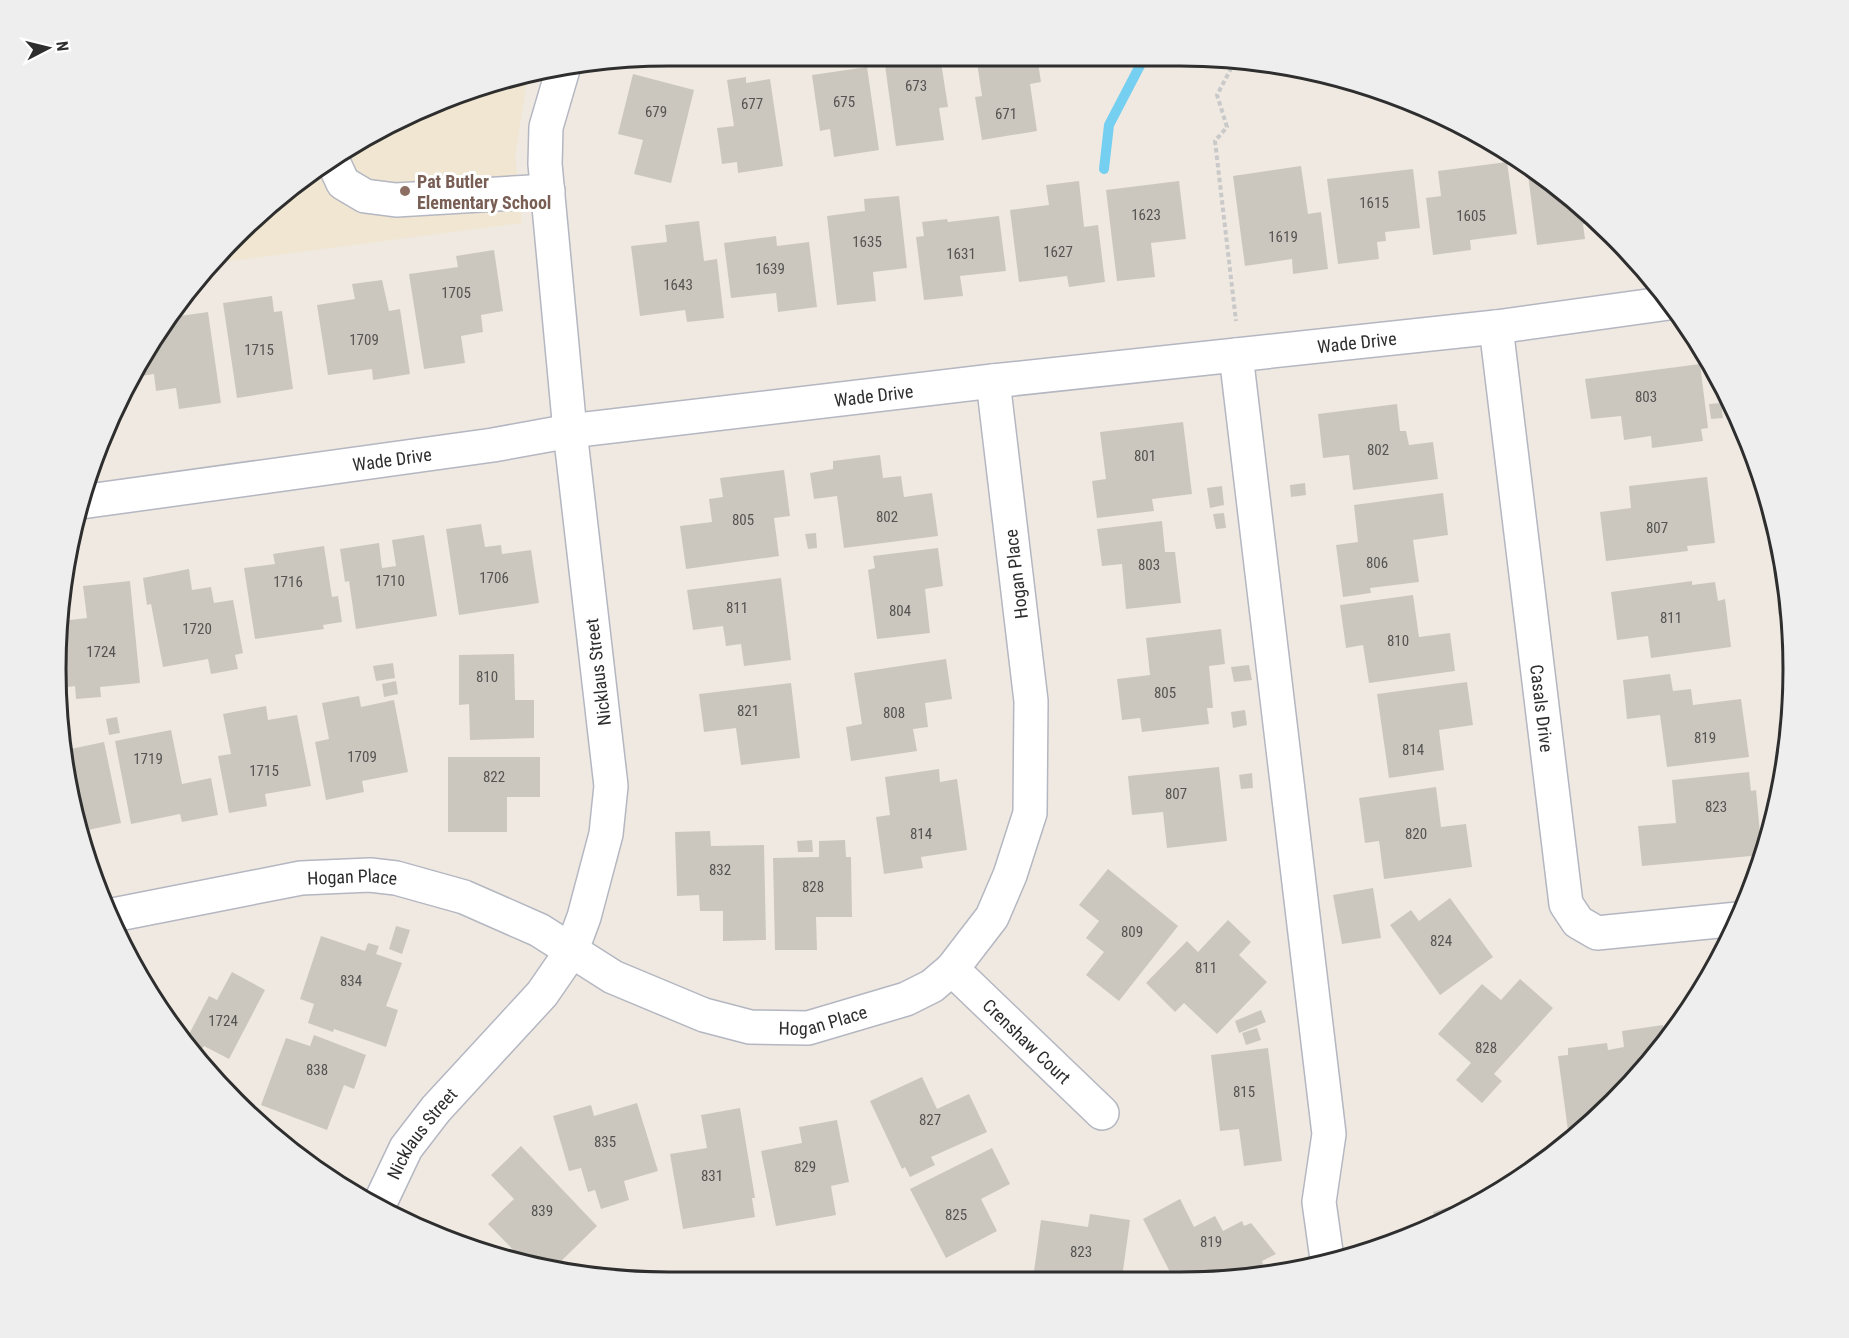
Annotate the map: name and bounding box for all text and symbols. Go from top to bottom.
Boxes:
north arrow [18,18,78,78]
text: N [52,40,72,52]
house number: 673 [905,77,927,95]
house number: 675 [833,93,855,111]
house number: 677 [741,95,763,113]
house number: 679 [645,103,667,121]
house number: 671 [995,105,1017,123]
place label: Pat Butler Elementary School [417,171,551,213]
marker: Pat Butler Elementary School [398,184,412,198]
house number: 1615 [1359,194,1389,212]
house number: 1623 [1131,206,1161,224]
house number: 1605 [1456,207,1486,225]
house number: 1619 [1268,228,1298,246]
house number: 1635 [852,233,882,251]
house number: 1627 [1043,243,1073,261]
house number: 1631 [946,245,976,263]
house number: 1639 [755,260,785,278]
house number: 1643 [663,276,693,294]
house number: 1705 [441,284,471,302]
street label: Wade Drive [1316,327,1397,357]
house number: 1709 [349,331,379,349]
house number: 1715 [244,341,274,359]
street label: Wade Drive [833,380,914,410]
house number: 803 [1635,388,1657,406]
house number: 802 [1367,441,1389,459]
street label: Wade Drive [351,443,433,475]
house number: 801 [1134,447,1156,465]
house number: 802 [876,508,898,526]
house number: 805 [732,511,754,529]
house number: 807 [1646,519,1668,537]
street label: Hogan Place [1000,528,1032,620]
house number: 806 [1366,554,1388,572]
house number: 803 [1138,556,1160,574]
house number: 1706 [479,569,509,587]
house number: 1710 [375,572,405,590]
house number: 1716 [273,573,303,591]
house number: 811 [726,599,748,617]
house number: 804 [889,602,911,620]
house number: 811 [1660,609,1682,627]
street label: Nicklaus Street [581,617,615,727]
house number: 1720 [182,620,212,638]
house number: 810 [1387,632,1409,650]
house number: 1724 [86,643,116,661]
street label: Casals Drive [1527,663,1558,753]
house number: 810 [476,668,498,686]
house number: 805 [1154,684,1176,702]
house number: 821 [737,702,759,720]
house number: 808 [883,704,905,722]
house number: 819 [1694,729,1716,747]
house number: 814 [1402,741,1424,759]
house number: 1709 [347,748,377,766]
house number: 1719 [133,750,163,768]
house number: 1715 [249,762,279,780]
house number: 822 [483,768,505,786]
house number: 807 [1165,785,1187,803]
house number: 823 [1705,798,1727,816]
house number: 814 [910,825,932,843]
house number: 820 [1405,825,1427,843]
house number: 832 [709,861,731,879]
street label: Hogan Place [307,864,398,889]
house number: 828 [802,878,824,896]
house number: 809 [1121,923,1143,941]
house number: 824 [1430,932,1452,950]
house number: 811 [1195,959,1217,977]
house number: 834 [340,972,362,990]
street label: Crenshaw Court [979,994,1075,1088]
street label: Hogan Place [778,1001,869,1038]
house number: 1724 [208,1012,238,1030]
house number: 828 [1475,1039,1497,1057]
house number: 838 [306,1061,328,1079]
street label: Nicklaus Street [382,1083,461,1182]
house number: 815 [1233,1083,1255,1101]
house number: 827 [919,1111,941,1129]
house number: 835 [594,1133,616,1151]
house number: 829 [794,1158,816,1176]
house number: 831 [701,1167,723,1185]
house number: 839 [531,1202,553,1220]
house number: 825 [945,1206,967,1224]
house number: 819 [1200,1233,1222,1251]
house number: 823 [1070,1243,1092,1261]

